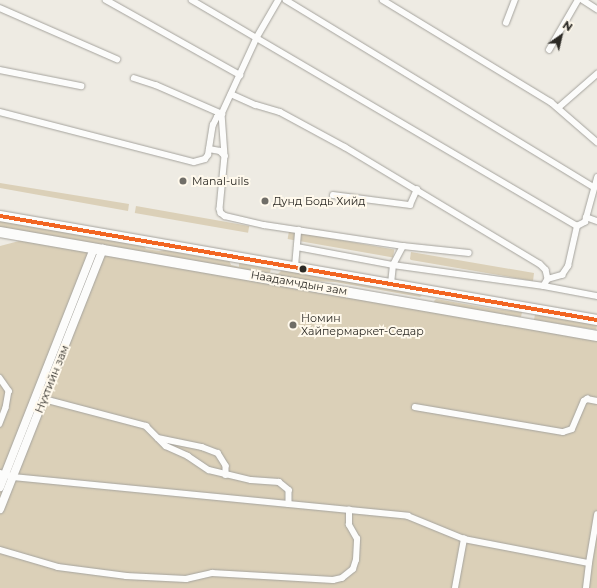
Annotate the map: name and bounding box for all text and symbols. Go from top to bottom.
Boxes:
north arrow [541,16,581,56]
text: N [560,18,575,34]
place label: Manal-uils [192,174,249,188]
marker: Manal-uils [177,175,189,187]
place label: Дунд Бодь Хийд [273,194,365,208]
marker: Дунд Бодь Хийд [260,196,270,206]
unlabelled marker [298,264,308,274]
street label: Наадамчдын зам [250,268,348,298]
place label: Номин Хайпермаркет-Седар [301,312,424,338]
marker: Номин Хайпермаркет-Седар [288,320,298,330]
street label: Нүхтийн зам [32,343,72,415]

